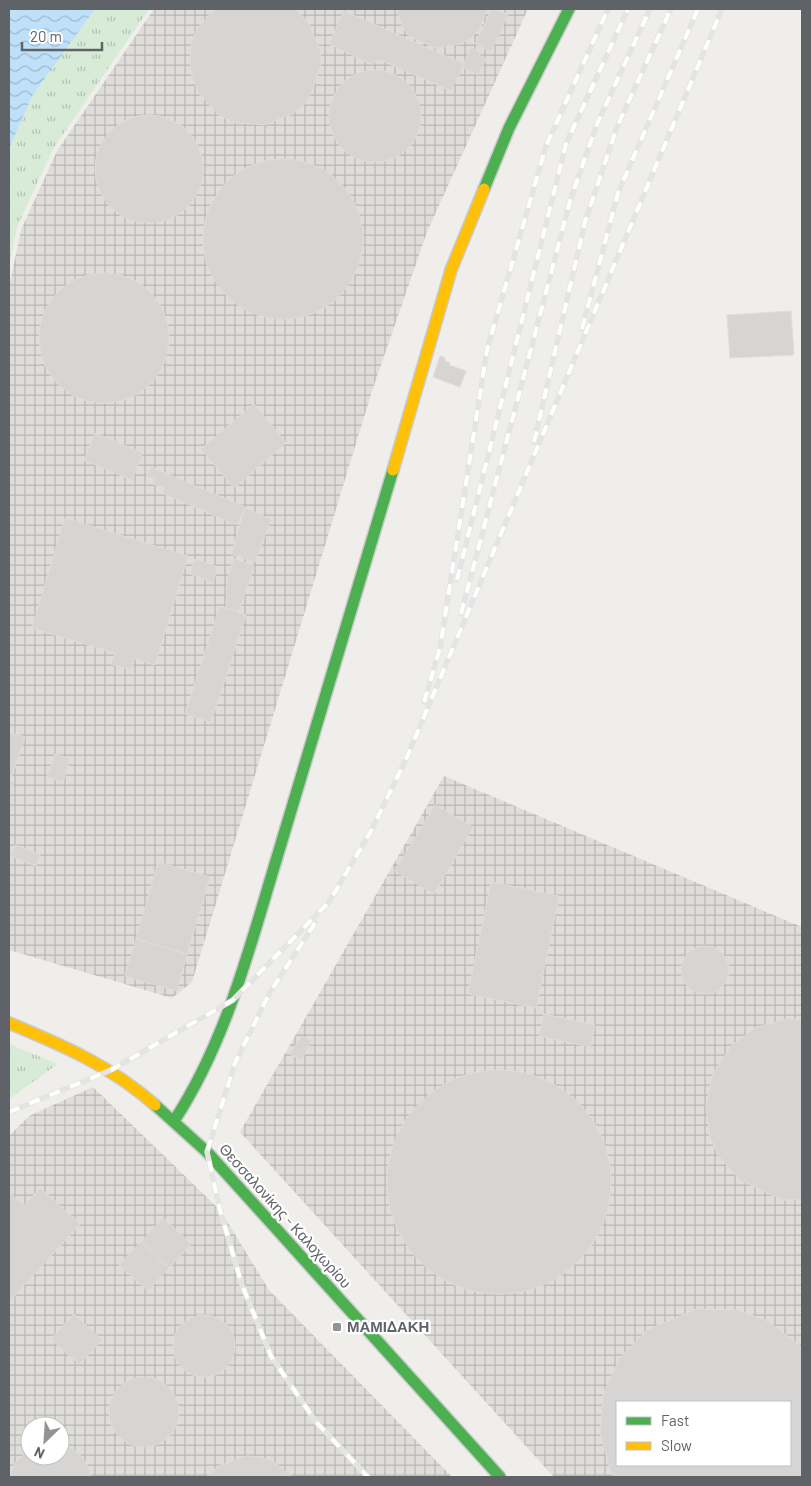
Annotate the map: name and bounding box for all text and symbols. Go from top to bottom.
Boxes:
scale bar [22,20,102,52]
text: 20 m [30,27,62,45]
street label: Θεσσαλονίκης - Καλοχωρίου [216,1139,355,1291]
place label: ΜΑΜΙΔΑΚΗ [347,1317,429,1335]
marker: ΜΑΜΙΔΑΚΗ [331,1321,343,1333]
legend [616,1401,791,1466]
text: Fast [661,1411,689,1429]
north arrow [20,1416,70,1466]
text: Slow [661,1436,692,1454]
text: N [31,1444,47,1463]

